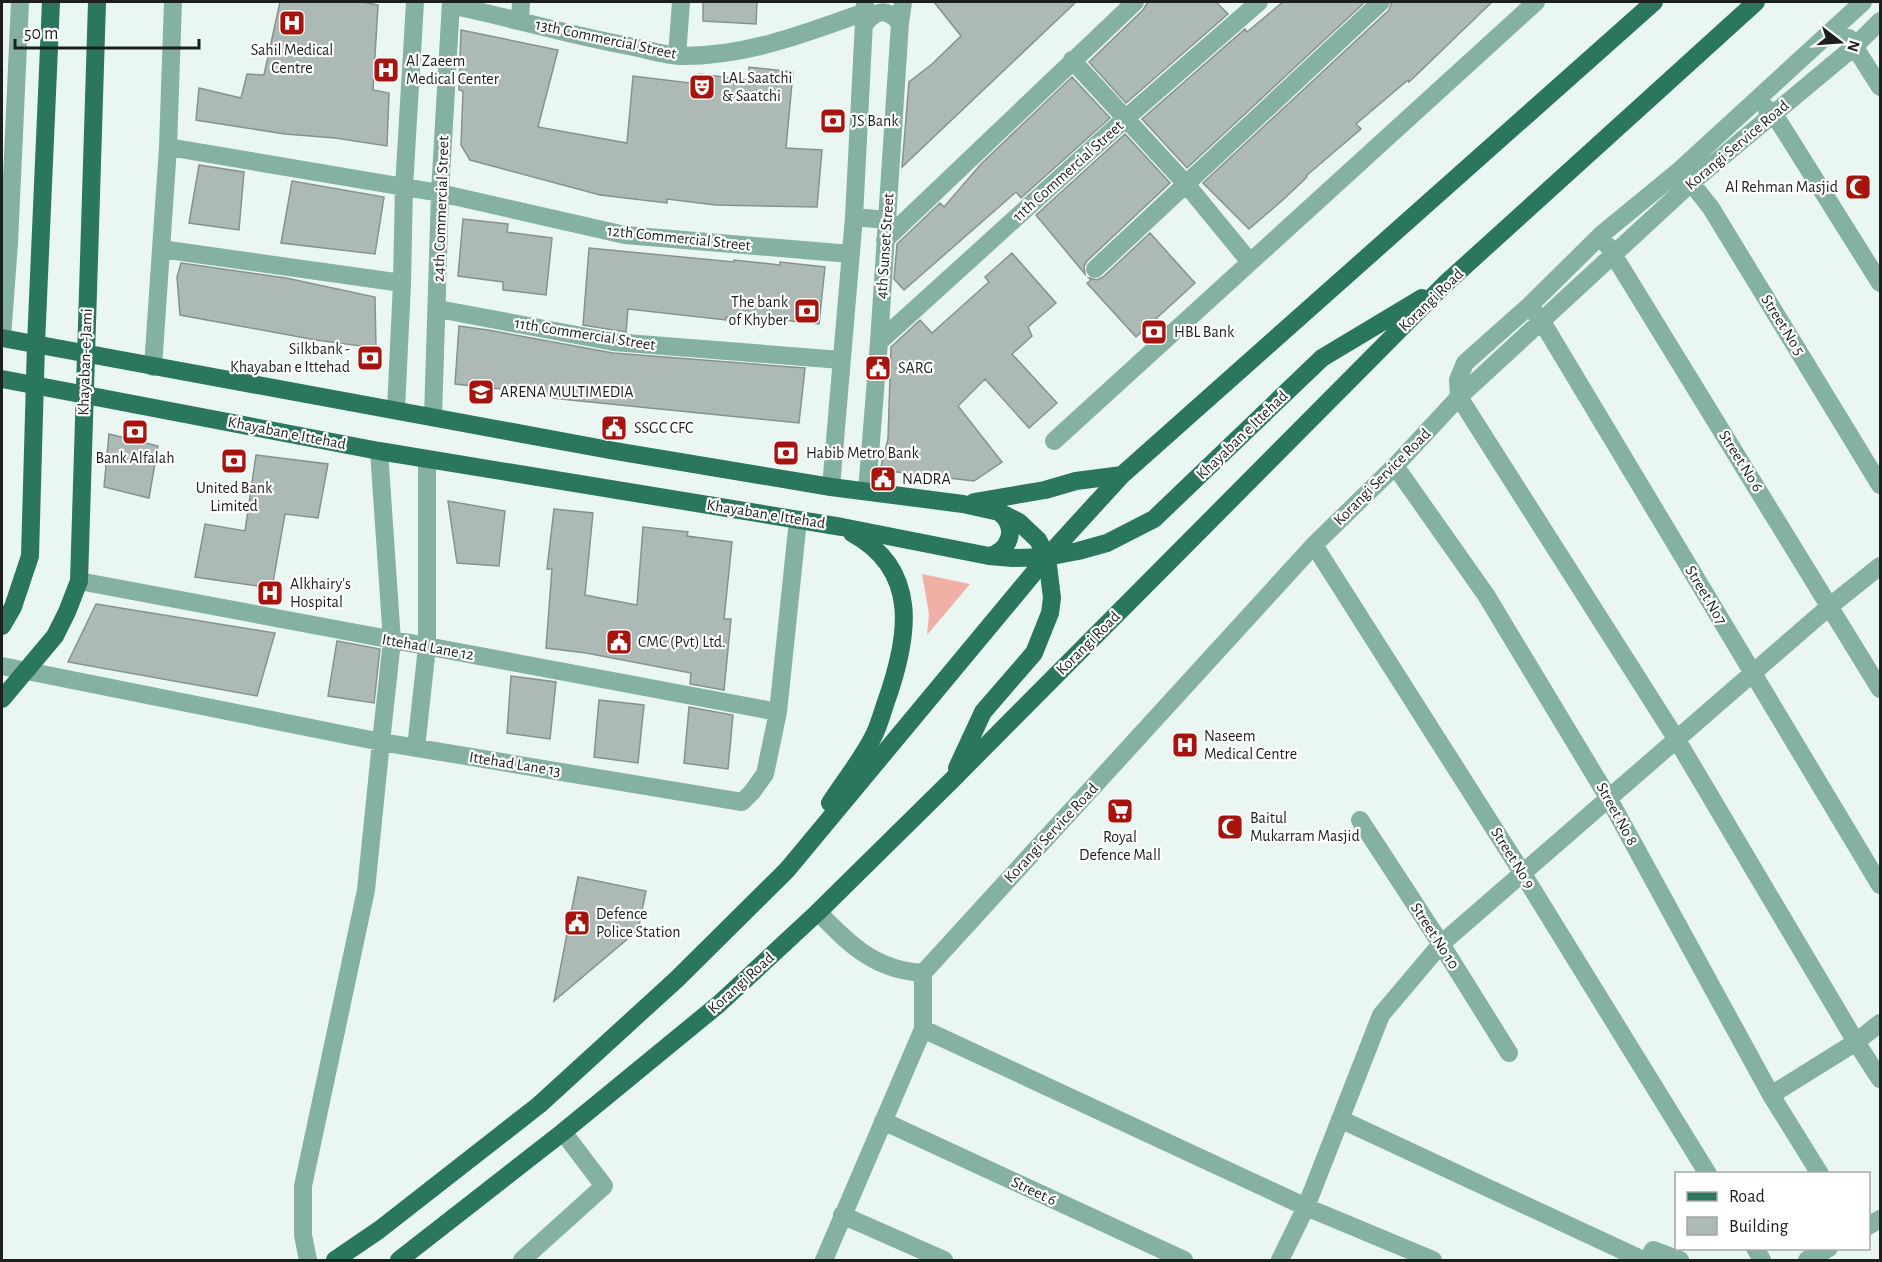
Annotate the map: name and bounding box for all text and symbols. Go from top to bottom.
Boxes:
hospital icon: Sahil Medical Centre [277,8,307,38]
scale bar [15,12,200,50]
north arrow [1810,12,1870,72]
street label: 13th Commercial Street [534,16,678,62]
text: 50 m [24,25,58,43]
text: N [1844,38,1863,54]
place label: Sahil Medical Centre [251,42,333,76]
place label: Al Zaeem Medical Center [406,53,500,87]
hospital icon: Al Zaeem Medical Center [371,55,401,85]
place label: LAL Saatchi & Saatchi [722,70,792,104]
theatre icon: LAL Saatchi & Saatchi [687,72,717,102]
street label: Korangi Service Road [1682,97,1792,193]
bank icon: JS Bank [818,106,848,136]
place label: JS Bank [852,113,899,129]
street label: 11th Commercial Street [1010,117,1126,225]
street label: 24th Commercial Street [430,136,452,282]
mosque icon: Al Rehman Masjid [1843,172,1873,202]
place label: Al Rehman Masjid [1725,179,1838,196]
street label: 4th Sunset Street [873,192,897,300]
street label: 12th Commercial Street [606,223,752,253]
street label: Korangi Road [1396,266,1466,334]
street label: Street No 5 [1758,292,1808,358]
place label: The bank of Khyber [729,294,789,329]
bank icon: The bank of Khyber [792,296,822,326]
street label: Khayaban-e-Jami [75,308,96,416]
street label: 11th Commercial Street [513,315,657,353]
bank icon: HBL Bank [1139,317,1169,347]
place label: HBL Bank [1174,324,1235,340]
place label: Silkbank - Khayaban e Ittehad [230,341,350,376]
bank icon: Silkbank - Khayaban e Ittehad [355,343,385,373]
public building icon: SARG [863,353,893,383]
place label: SARG [898,360,933,376]
school or university icon: ARENA MULTIMEDIA [466,377,496,407]
place label: ARENA MULTIMEDIA [500,384,634,400]
street label: Khayaban e Ittehad [1193,388,1291,483]
public building icon: SSGC CFC [599,413,629,443]
street label: Khayaban e Ittehad [226,414,347,453]
bank icon: Bank Alfalah [120,417,150,447]
place label: SSGC CFC [634,420,693,436]
street label: Korangi Service Road [1331,426,1433,528]
street label: Street No 6 [1716,428,1766,494]
bank icon: Habib Metro Bank [771,438,801,468]
place label: Habib Metro Bank [806,445,919,461]
bank icon: United Bank Limited [219,446,249,476]
place label: Bank Alfalah [96,450,174,466]
public building icon: NADRA [868,464,898,494]
place label: NADRA [902,471,951,487]
place label: United Bank Limited [196,480,273,514]
street label: Khayaban e Ittehad [705,497,827,532]
street label: Street No7 [1682,563,1730,627]
place label: Alkhairy's Hospital [290,576,351,610]
hospital icon: Alkhairy's Hospital [255,578,285,608]
street label: Korangi Road [1053,608,1123,678]
public building icon: CMC (Pvt) Ltd. [604,627,634,657]
street label: Ittehad Lane 12 [381,631,475,663]
place label: CMC (Pvt) Ltd. [638,634,726,650]
place label: Naseem Medical Centre [1204,728,1297,762]
hospital icon: Naseem Medical Centre [1170,730,1200,760]
street label: Ittehad Lane 13 [468,749,562,779]
street label: Korangi Service Road [1001,780,1101,886]
street label: Street No 8 [1593,780,1641,848]
supermarket icon: Royal Defence Mall [1105,796,1135,826]
place label: Baitul Mukarram Masjid [1250,810,1360,845]
mosque icon: Baitul Mukarram Masjid [1215,812,1245,842]
street label: Street No 9 [1488,825,1538,891]
place label: Royal Defence Mall [1079,829,1161,863]
street label: Street No 10 [1408,900,1462,972]
place label: Defence Police Station [596,906,680,940]
public building icon: Defence Police Station [562,908,592,938]
street label: Korangi Road [705,949,777,1017]
legend [1675,1172,1870,1250]
street label: Street 6 [1009,1174,1059,1208]
text: Road [1729,1188,1765,1206]
text: Building [1729,1218,1789,1236]

